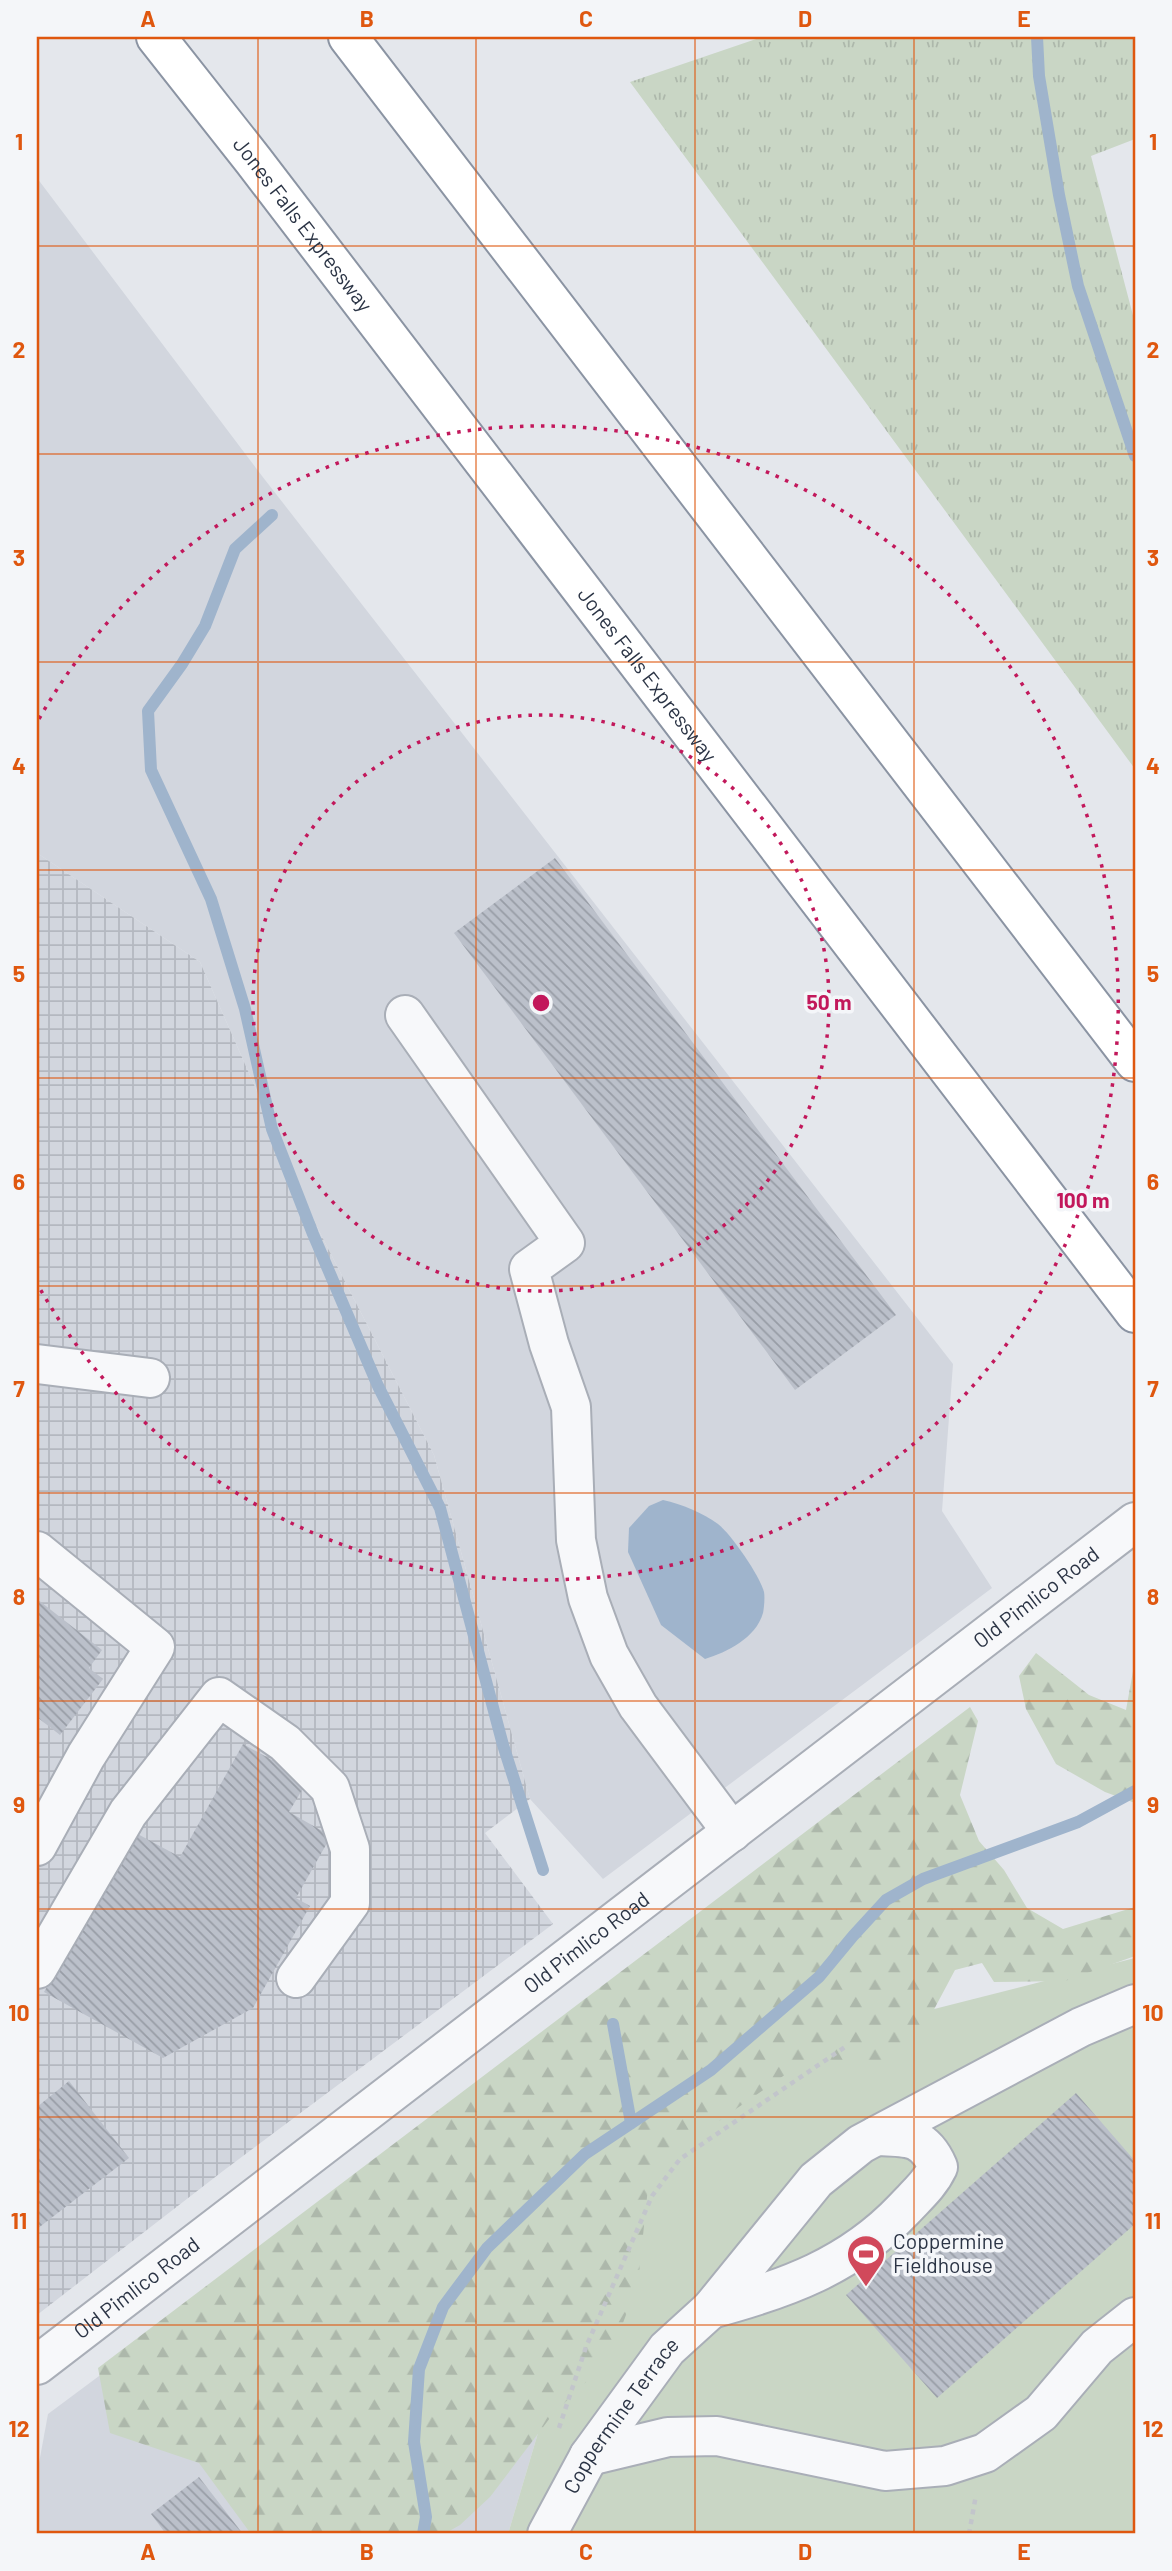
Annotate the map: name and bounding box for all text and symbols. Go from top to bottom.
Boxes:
text: A [140,4,156,32]
text: B [360,4,374,32]
text: C [579,4,593,32]
text: D [798,4,812,32]
text: E [1017,4,1031,32]
text: 1 [15,127,23,155]
text: 1 [1149,127,1157,155]
street label: Jones Falls Expressway [229,131,379,316]
text: 2 [13,335,25,363]
text: 2 [1147,335,1159,363]
text: 3 [13,543,25,571]
text: 3 [1147,543,1159,571]
street label: Jones Falls Expressway [573,582,723,767]
text: 4 [12,751,26,779]
text: 4 [1146,751,1160,779]
text: 5 [13,959,25,987]
text: 5 [1147,959,1159,987]
text: 50 m [806,989,852,1014]
centre of rings [529,991,553,1015]
text: 6 [13,1167,25,1195]
text: 6 [1147,1167,1159,1195]
text: 100 m [1056,1187,1110,1212]
text: 7 [13,1374,25,1402]
text: 7 [1147,1374,1159,1402]
street label: Old Pimlico Road [968,1540,1103,1653]
text: 8 [13,1582,25,1610]
text: 8 [1147,1582,1159,1610]
text: 9 [13,1790,25,1818]
text: 9 [1147,1790,1159,1818]
street label: Old Pimlico Road [518,1886,654,1998]
text: 10 [8,1998,30,2026]
text: 10 [1142,1998,1164,2026]
text: 11 [11,2206,27,2234]
text: 11 [1145,2206,1161,2234]
place label: Coppermine Fieldhouse [893,2228,1004,2277]
street label: Old Pimlico Road [68,2231,204,2343]
sports icon: Coppermine Fieldhouse [845,2233,887,2288]
street label: Coppermine Terrace [557,2331,683,2497]
text: 12 [8,2414,30,2442]
text: 12 [1142,2414,1164,2442]
text: A [140,2537,156,2565]
text: B [360,2537,374,2565]
text: C [579,2537,593,2565]
text: D [798,2537,812,2565]
text: E [1017,2537,1031,2565]

